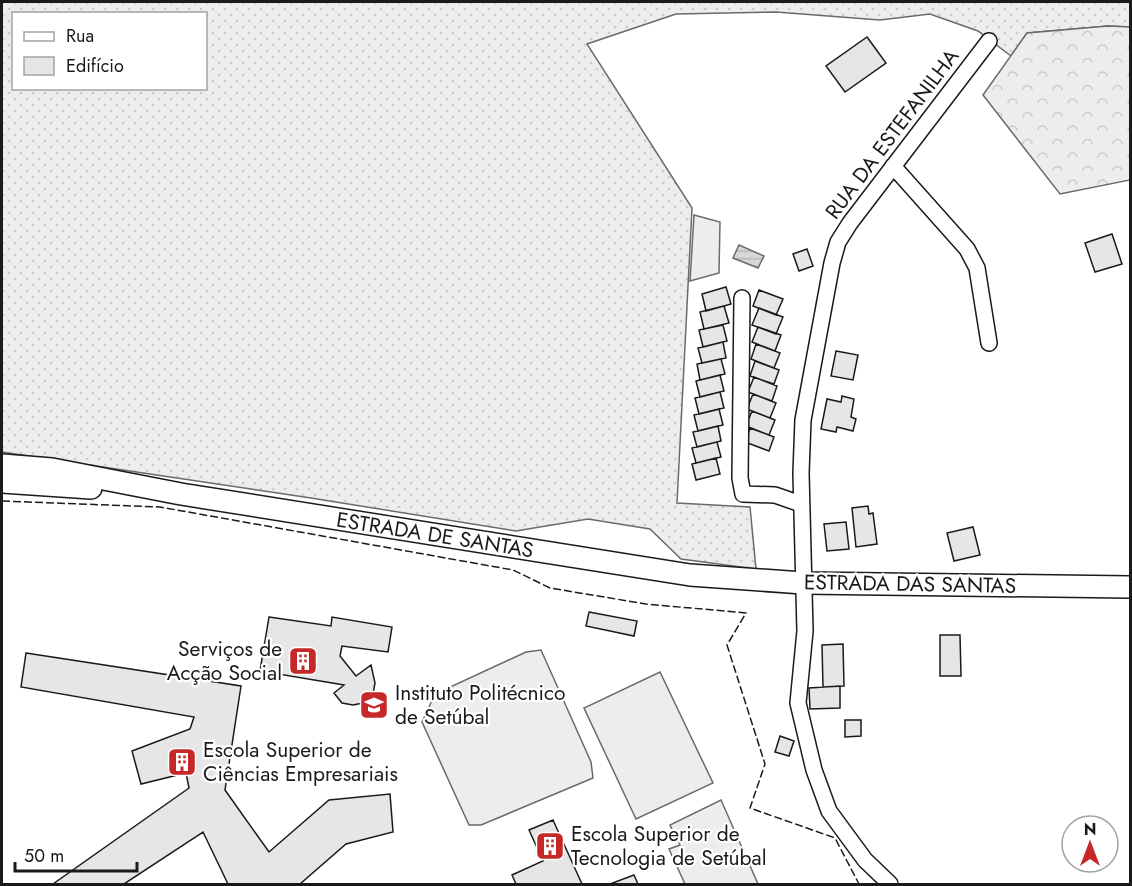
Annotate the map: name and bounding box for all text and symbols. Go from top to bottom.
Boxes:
legend [12,12,207,90]
text: Rua [66,23,94,49]
street label: RUA DA ESTEFANILHA [818,43,966,225]
text: Edifício [66,53,124,79]
street label: ESTRADA DE SANTAS [334,505,536,565]
street label: ESTRADA DAS SANTAS [804,567,1016,601]
place label: Serviços de Acção Social [167,634,282,688]
building icon: Serviços de Acção Social [287,645,319,677]
place label: Instituto Politécnico de Setúbal [395,678,566,732]
school or university icon: Instituto Politécnico de Setúbal [358,689,390,721]
place label: Escola Superior de Ciências Empresariais [203,735,398,789]
building icon: Escola Superior de Ciências Empresariais [166,746,198,778]
north arrow [1060,814,1120,874]
text: N [1084,818,1096,841]
place label: Escola Superior de Tecnologia de Setúbal [571,819,767,873]
building icon: Escola Superior de Tecnologia de Setúbal [534,830,566,862]
scale bar [15,835,136,873]
text: 50 m [24,843,64,869]

